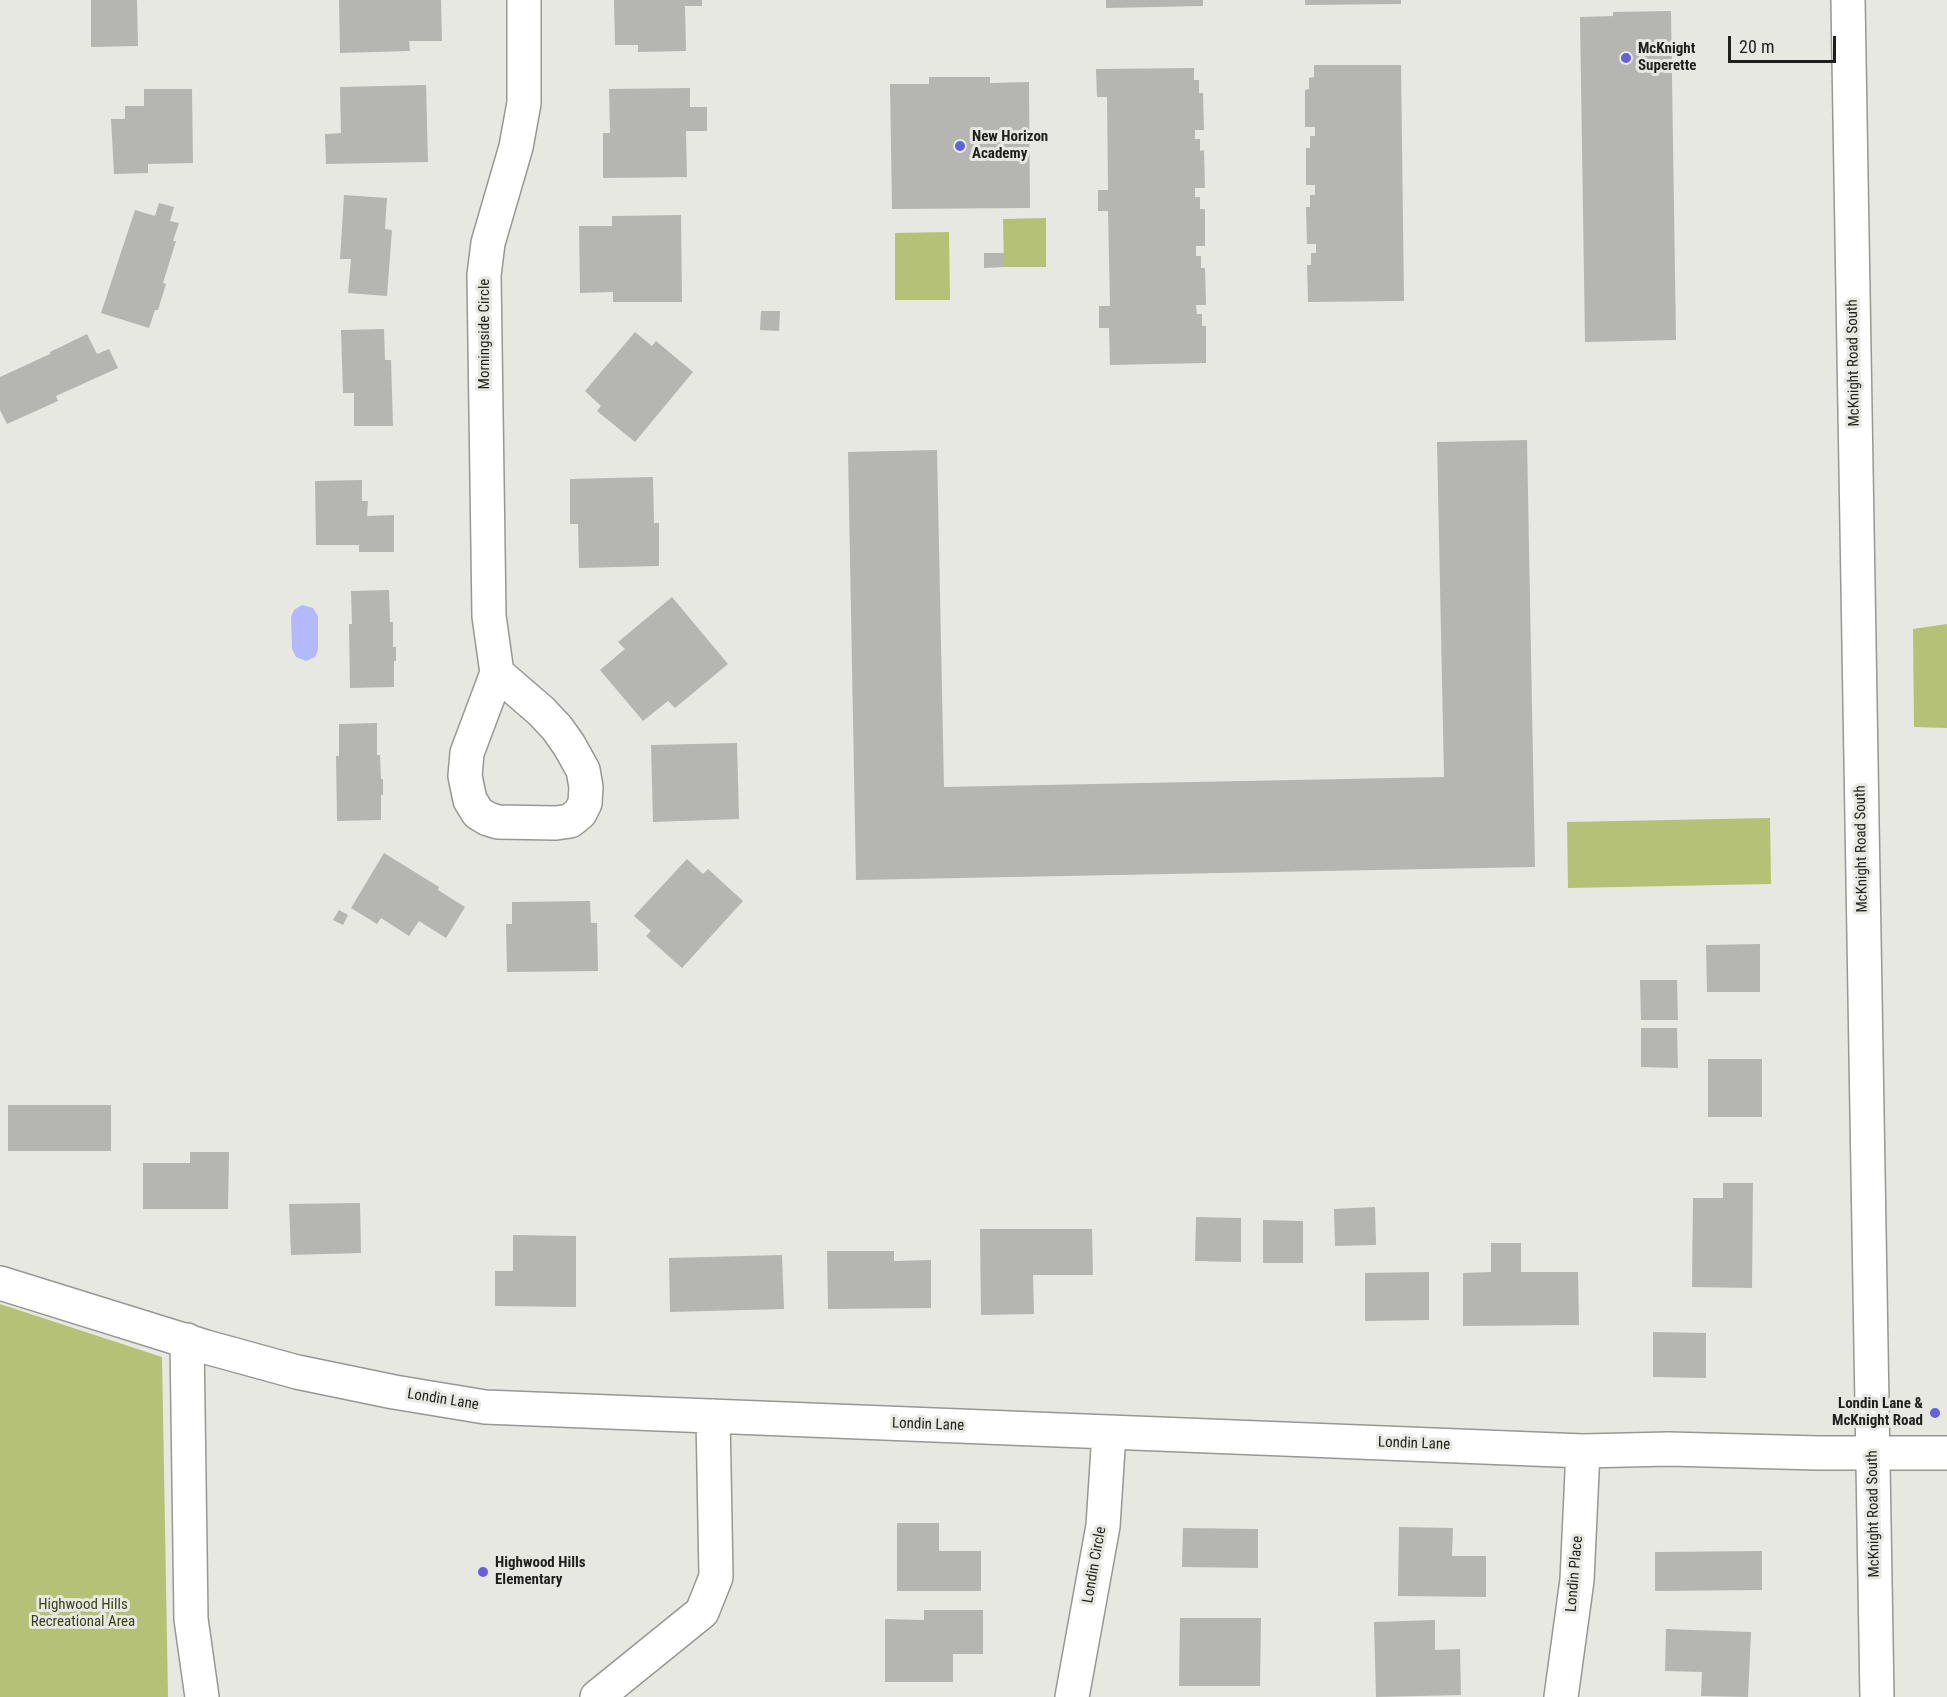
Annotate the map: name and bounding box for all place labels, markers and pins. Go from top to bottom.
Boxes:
place label: McKnight Superette [1638,40,1696,75]
marker: McKnight Superette [1619,51,1633,65]
place label: New Horizon Academy [972,128,1048,163]
marker: New Horizon Academy [953,139,967,153]
place label: Londin Lane & McKnight Road [1832,1395,1923,1430]
marker: Londin Lane & McKnight Road [1928,1406,1942,1420]
place label: Highwood Hills Elementary [495,1554,586,1589]
marker: Highwood Hills Elementary [476,1565,490,1579]

